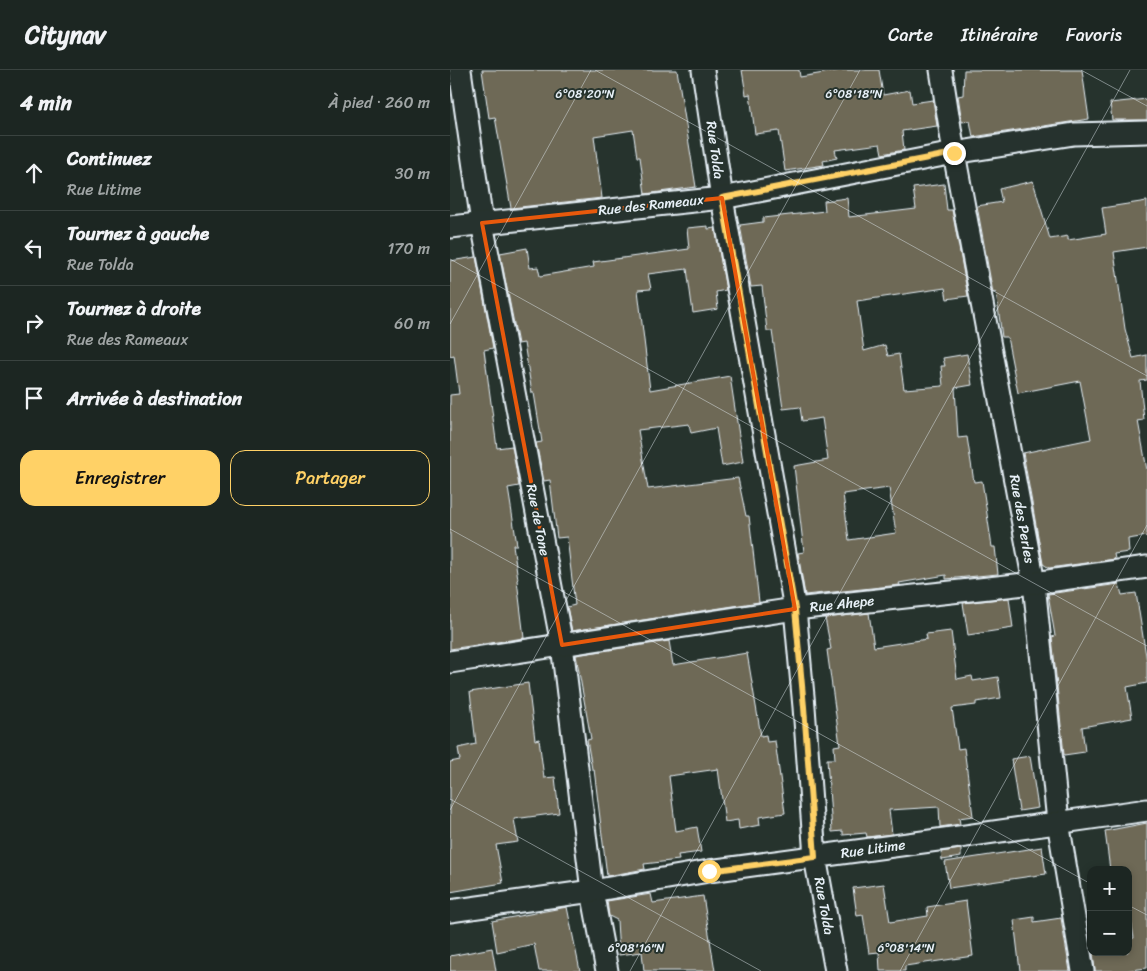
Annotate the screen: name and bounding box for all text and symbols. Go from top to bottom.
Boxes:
text: Citynav [25,14,106,56]
text: Carte [888,19,933,51]
text: Itinéraire [961,19,1038,51]
text: Favoris [1066,19,1122,51]
text: 6°08'20"N [555,83,615,105]
text: 6°08'18"N [826,83,883,105]
text: 4 min [20,84,72,122]
text: À pied · 260 m [328,88,430,117]
street label: Rue Tolda [699,119,731,181]
text: Continuez [67,142,152,175]
route end [943,142,966,165]
icon: ahead [20,159,48,187]
text: 30 m [395,159,430,188]
text: Rue Litime [67,175,141,204]
street label: Rue des Rameaux [597,187,706,223]
text: Tournez à gauche [67,217,209,250]
icon: left [20,234,48,262]
text: 170 m [387,234,430,263]
text: Rue Tolda [67,250,134,279]
text: Tournez à droite [67,292,201,325]
icon: right [20,309,48,337]
text: 60 m [394,309,430,338]
text: Rue des Rameaux [67,325,188,354]
text: Arrivée à destination [67,382,242,415]
icon: arrive [20,384,48,412]
button: Enregistrer [20,450,220,506]
button: Partager [230,450,430,506]
street label: Rue des Perles [1002,472,1042,566]
street label: Rue de Tone [519,482,557,558]
street label: Rue Ahepe [809,588,875,620]
street label: Rue Litime [839,832,907,866]
route start [698,860,721,883]
map controls [1087,866,1132,956]
button: + [1087,866,1132,911]
street label: Rue Tolda [807,875,841,937]
button: − [1087,911,1132,956]
text: 6°08'16"N [608,937,665,959]
text: 6°08'14"N [877,937,935,959]

